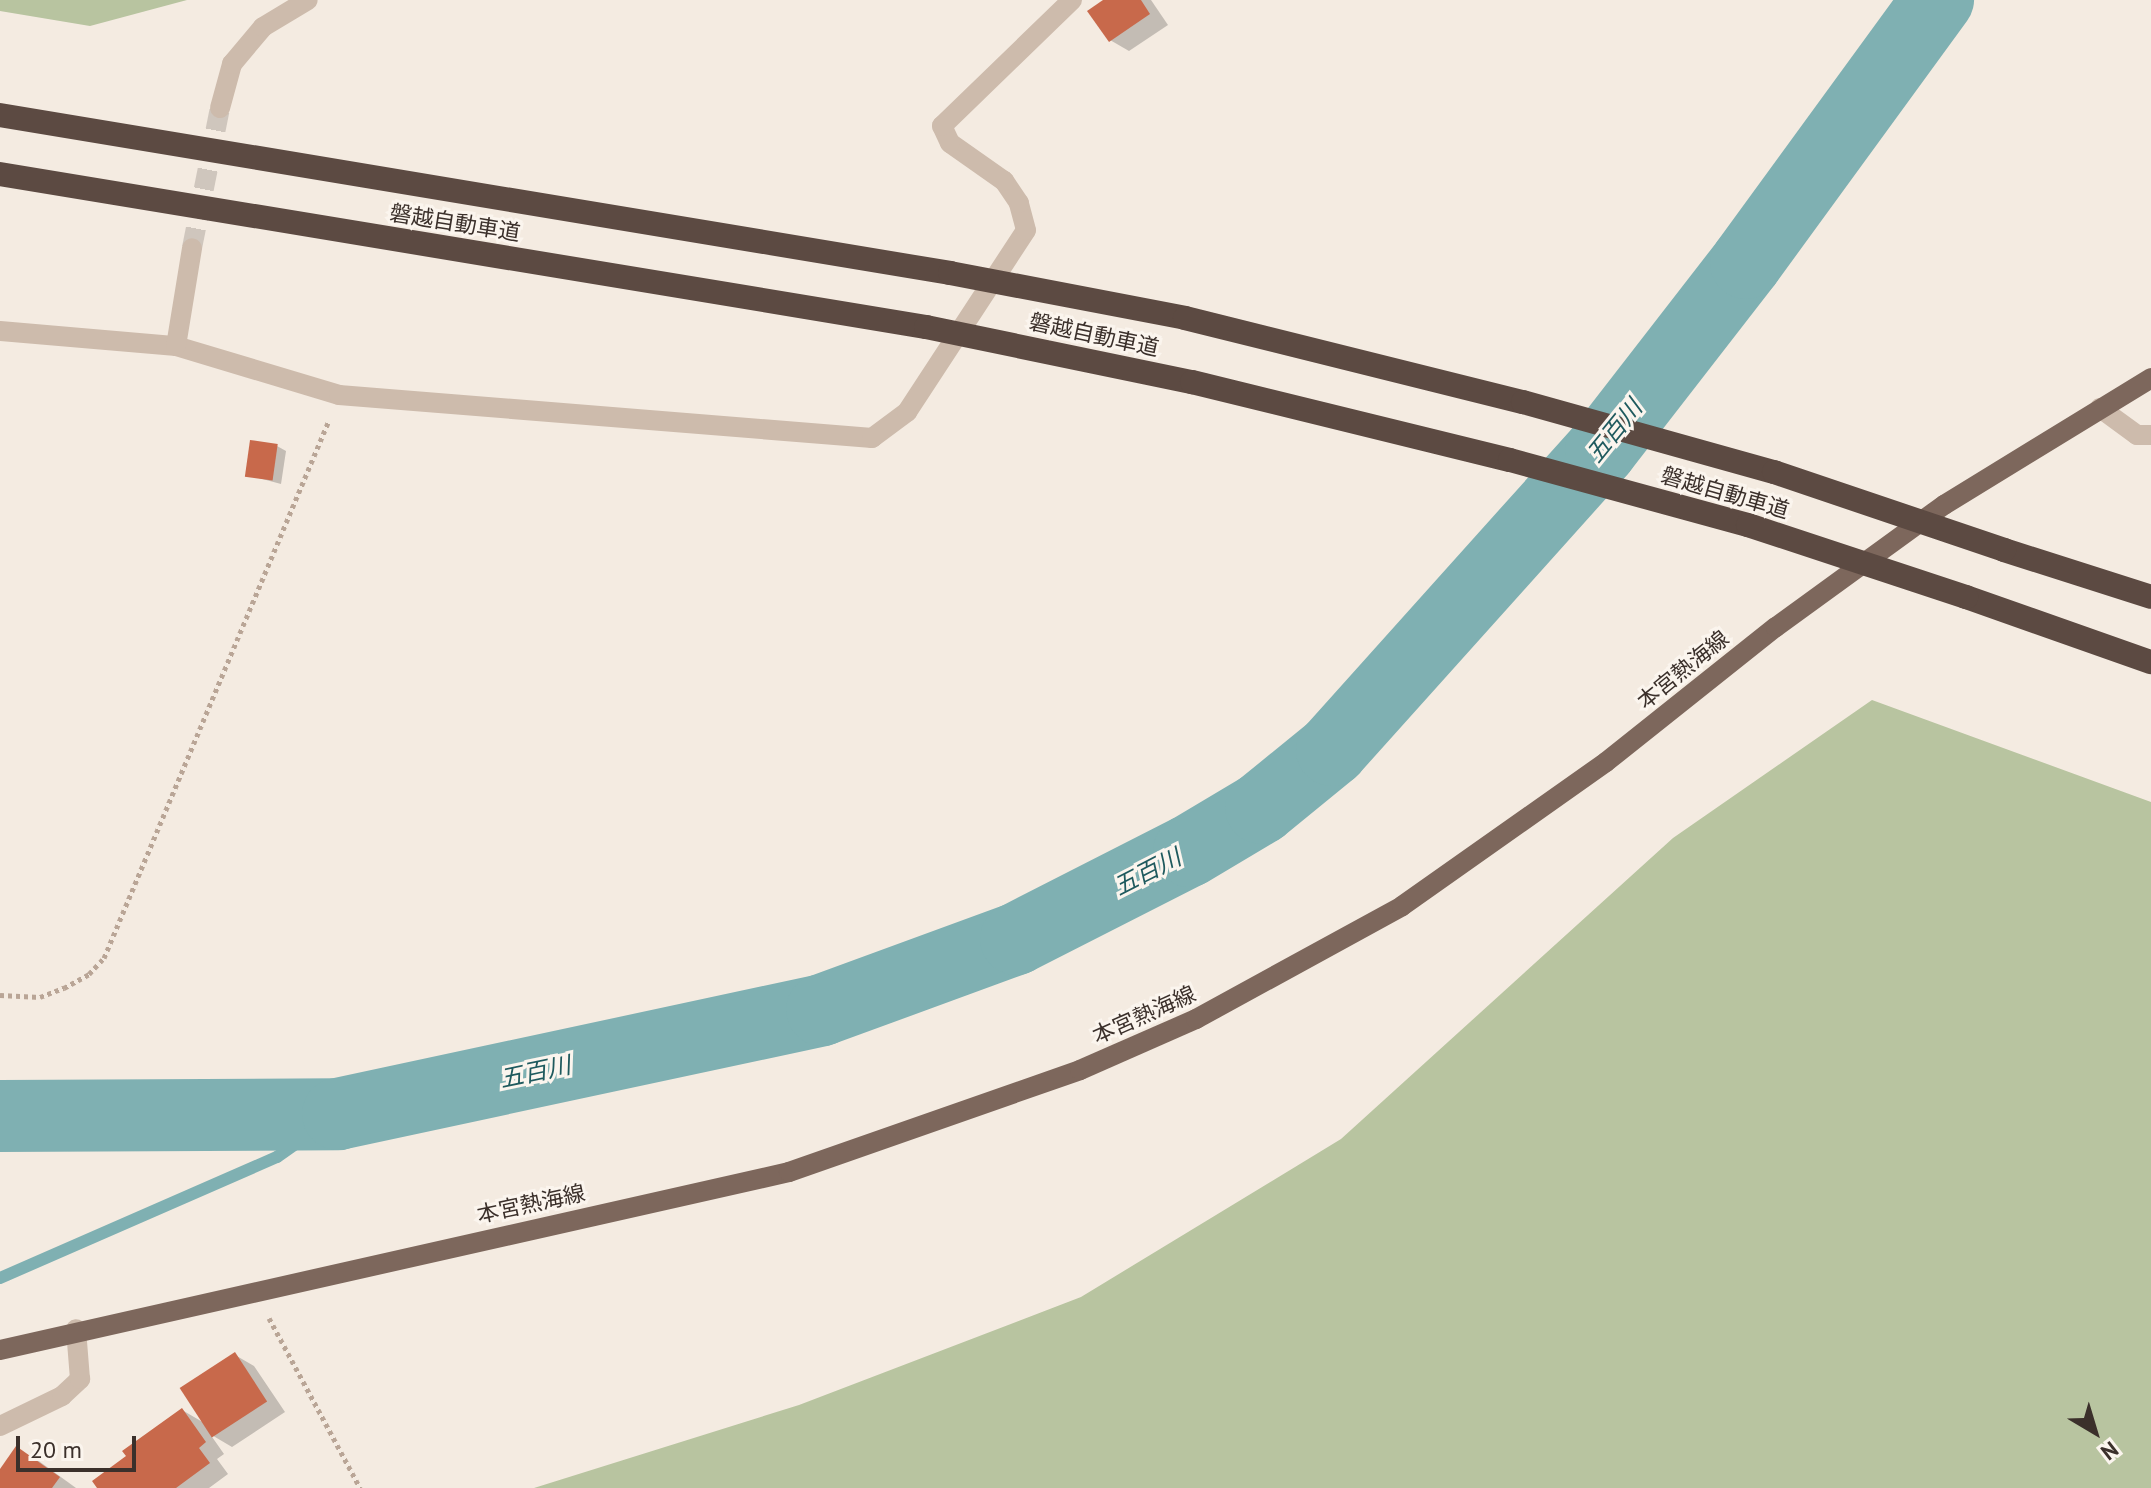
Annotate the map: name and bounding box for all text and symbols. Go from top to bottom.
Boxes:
street label: 磐越自動車道 [388,200,522,246]
street label: 磐越自動車道 [1027,308,1161,362]
water label: 五百川 [1580,394,1648,468]
street label: 磐越自動車道 [1658,462,1792,524]
street label: 本宮熱海線 [1632,625,1734,715]
water label: 五百川 [1108,843,1186,901]
street label: 本宮熱海線 [1088,981,1200,1049]
water label: 五百川 [497,1050,573,1094]
street label: 本宮熱海線 [474,1180,588,1228]
north arrow [2055,1392,2135,1472]
scale bar [20,1420,140,1470]
text: 20 m [30,1434,82,1465]
text: N [2095,1435,2124,1466]

